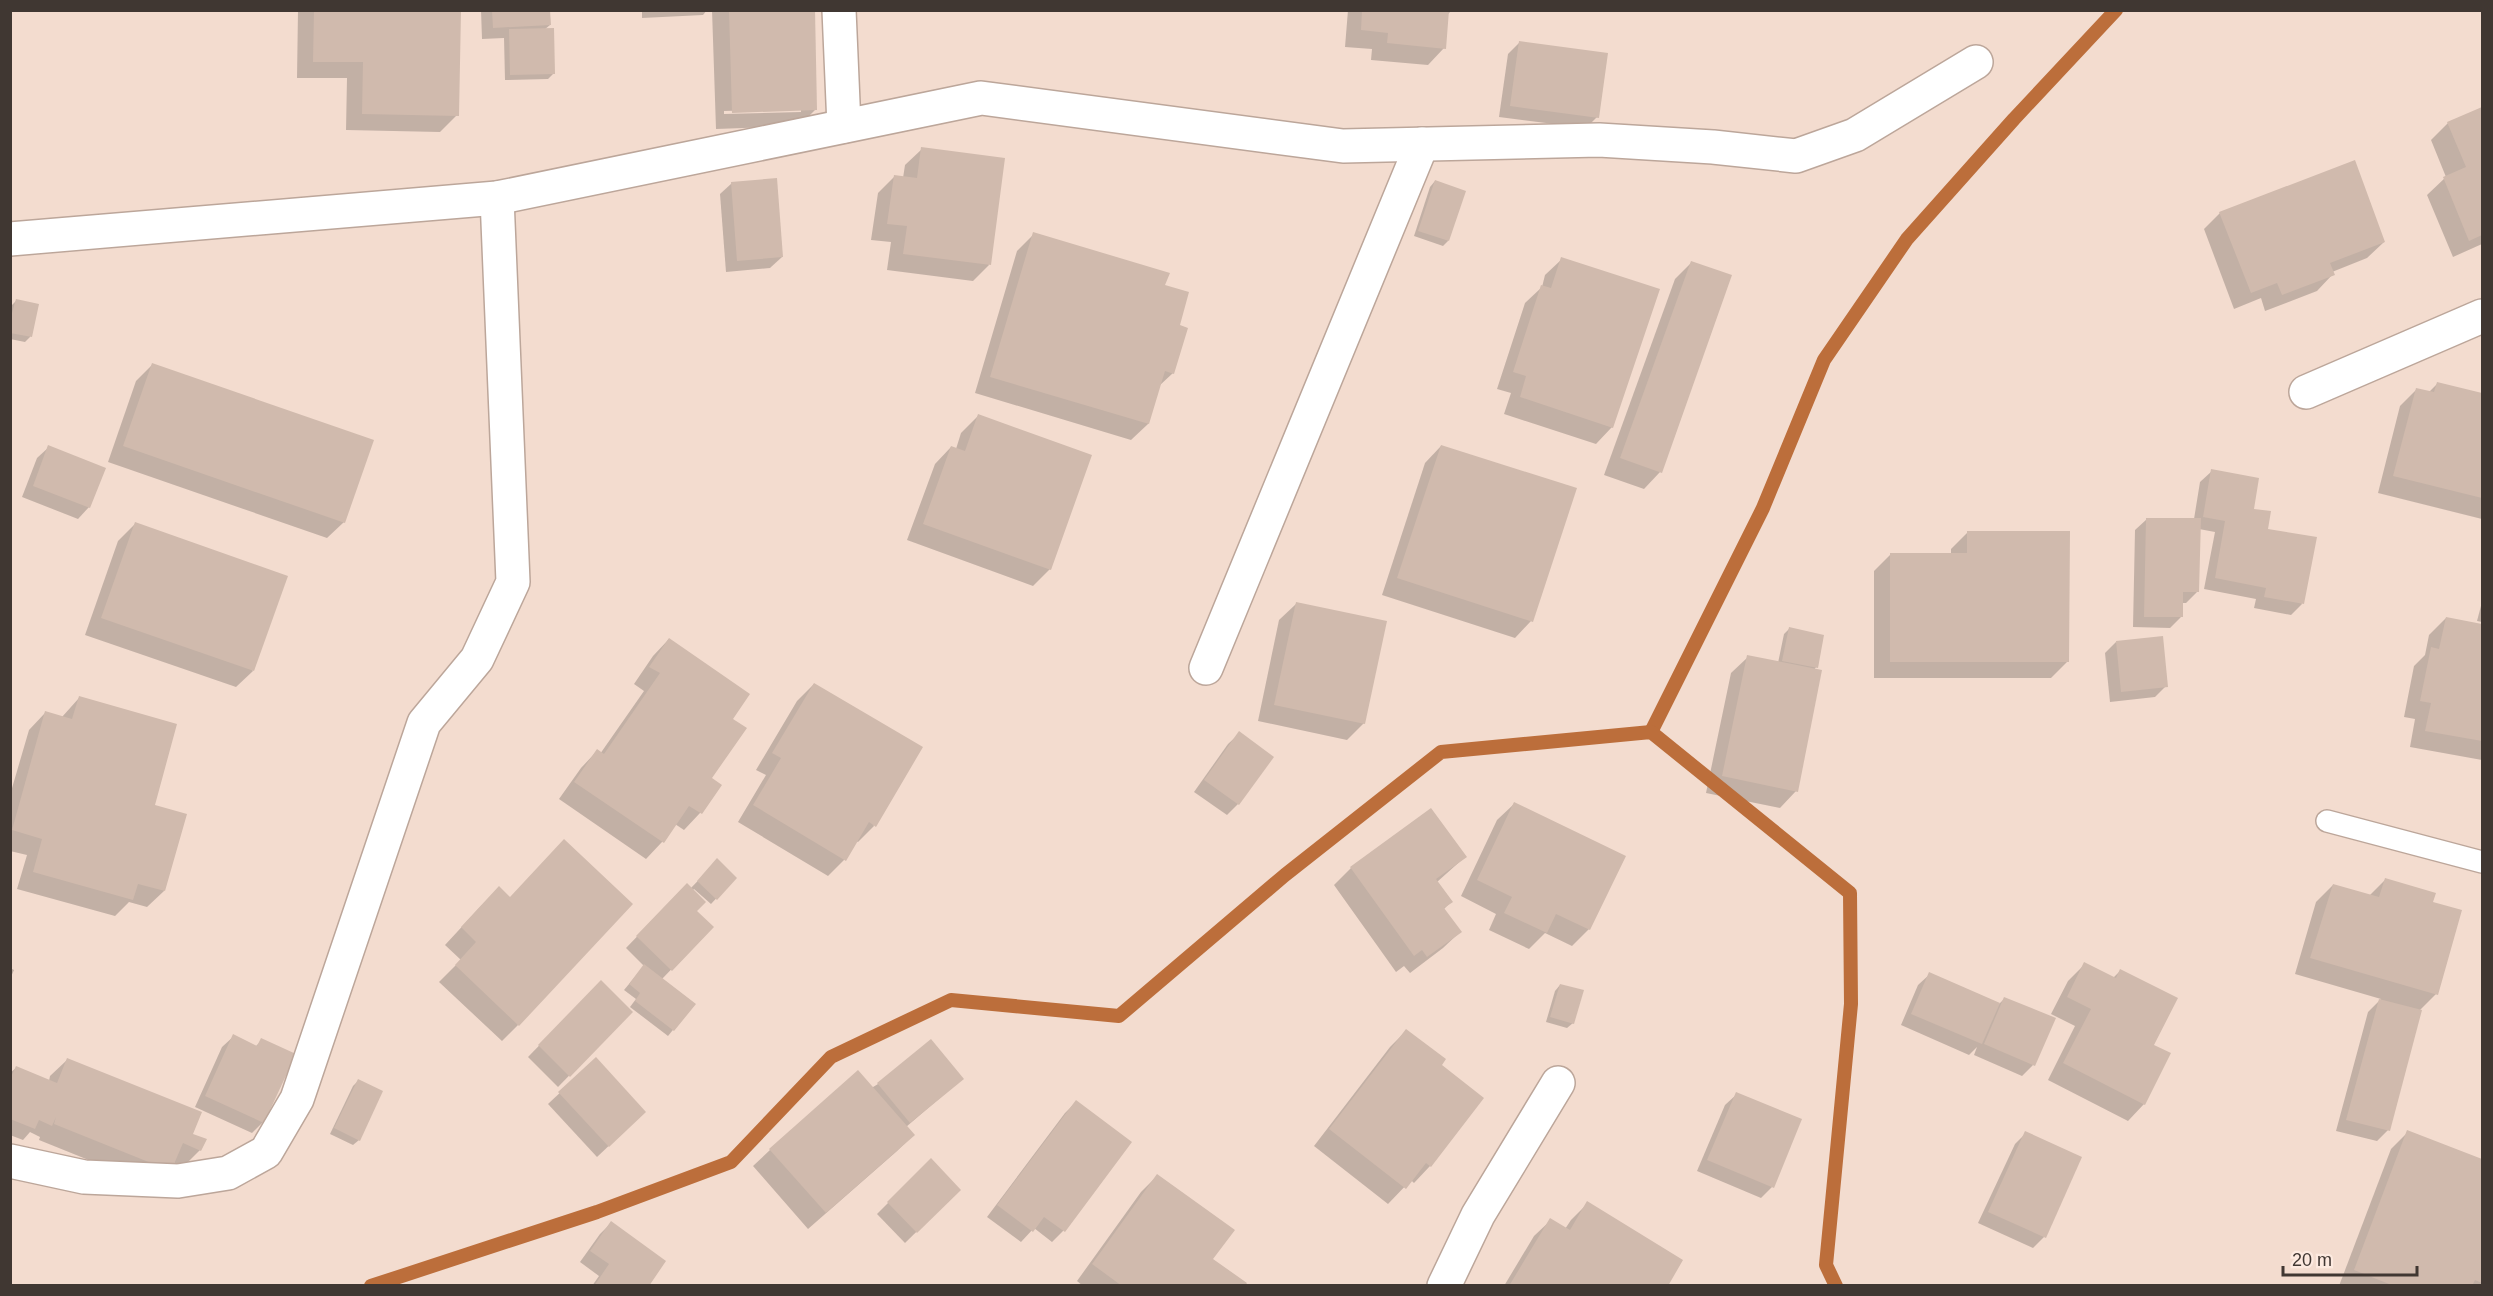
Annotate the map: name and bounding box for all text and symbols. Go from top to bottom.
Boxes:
scale bar [2283,1239,2416,1277]
text: 20 m [2292,1250,2332,1270]

